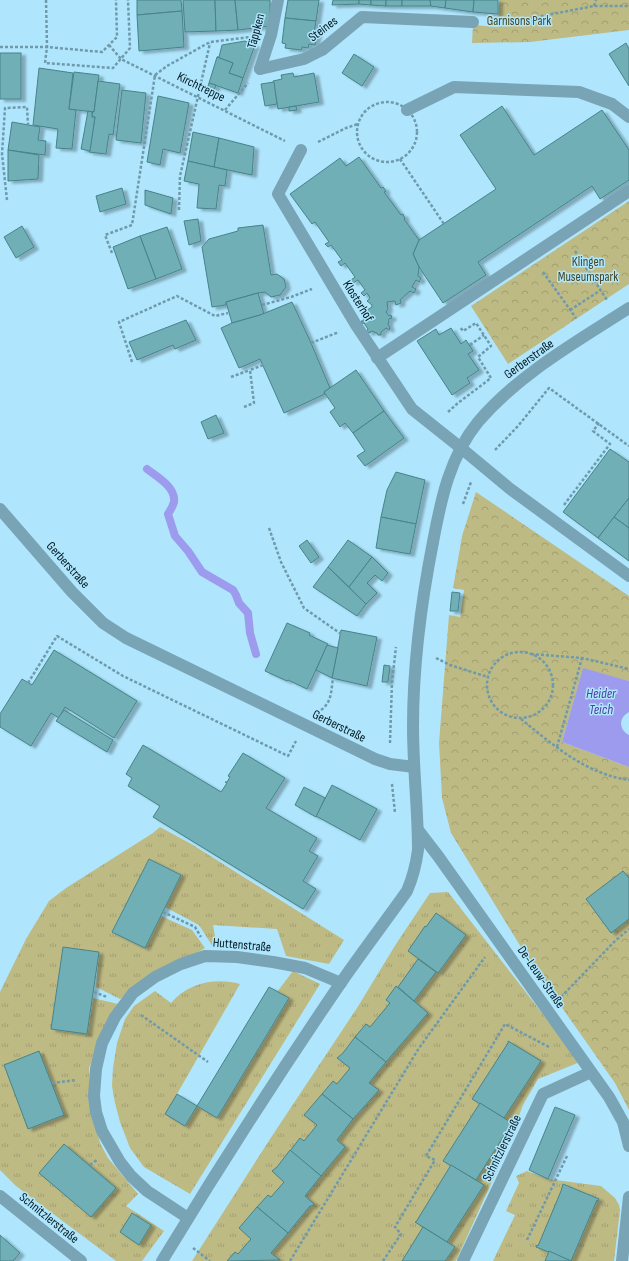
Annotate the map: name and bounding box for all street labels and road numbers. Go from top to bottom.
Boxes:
street label: Täppken [244,12,268,50]
street label: Steines [305,13,341,45]
street label: Kirchtreppe [174,69,228,105]
street label: Klosterhof [339,277,377,325]
street label: Gerberstraße [501,336,557,382]
street label: Gerberstraße [43,538,93,592]
street label: Gerberstraße [310,706,368,746]
street label: Huttenstraße [212,934,272,956]
street label: De-Leuw-Straße [514,943,568,1011]
street label: Schnitzlerstraße [479,1112,525,1184]
street label: Schnitzlerstraße [16,1189,82,1247]

